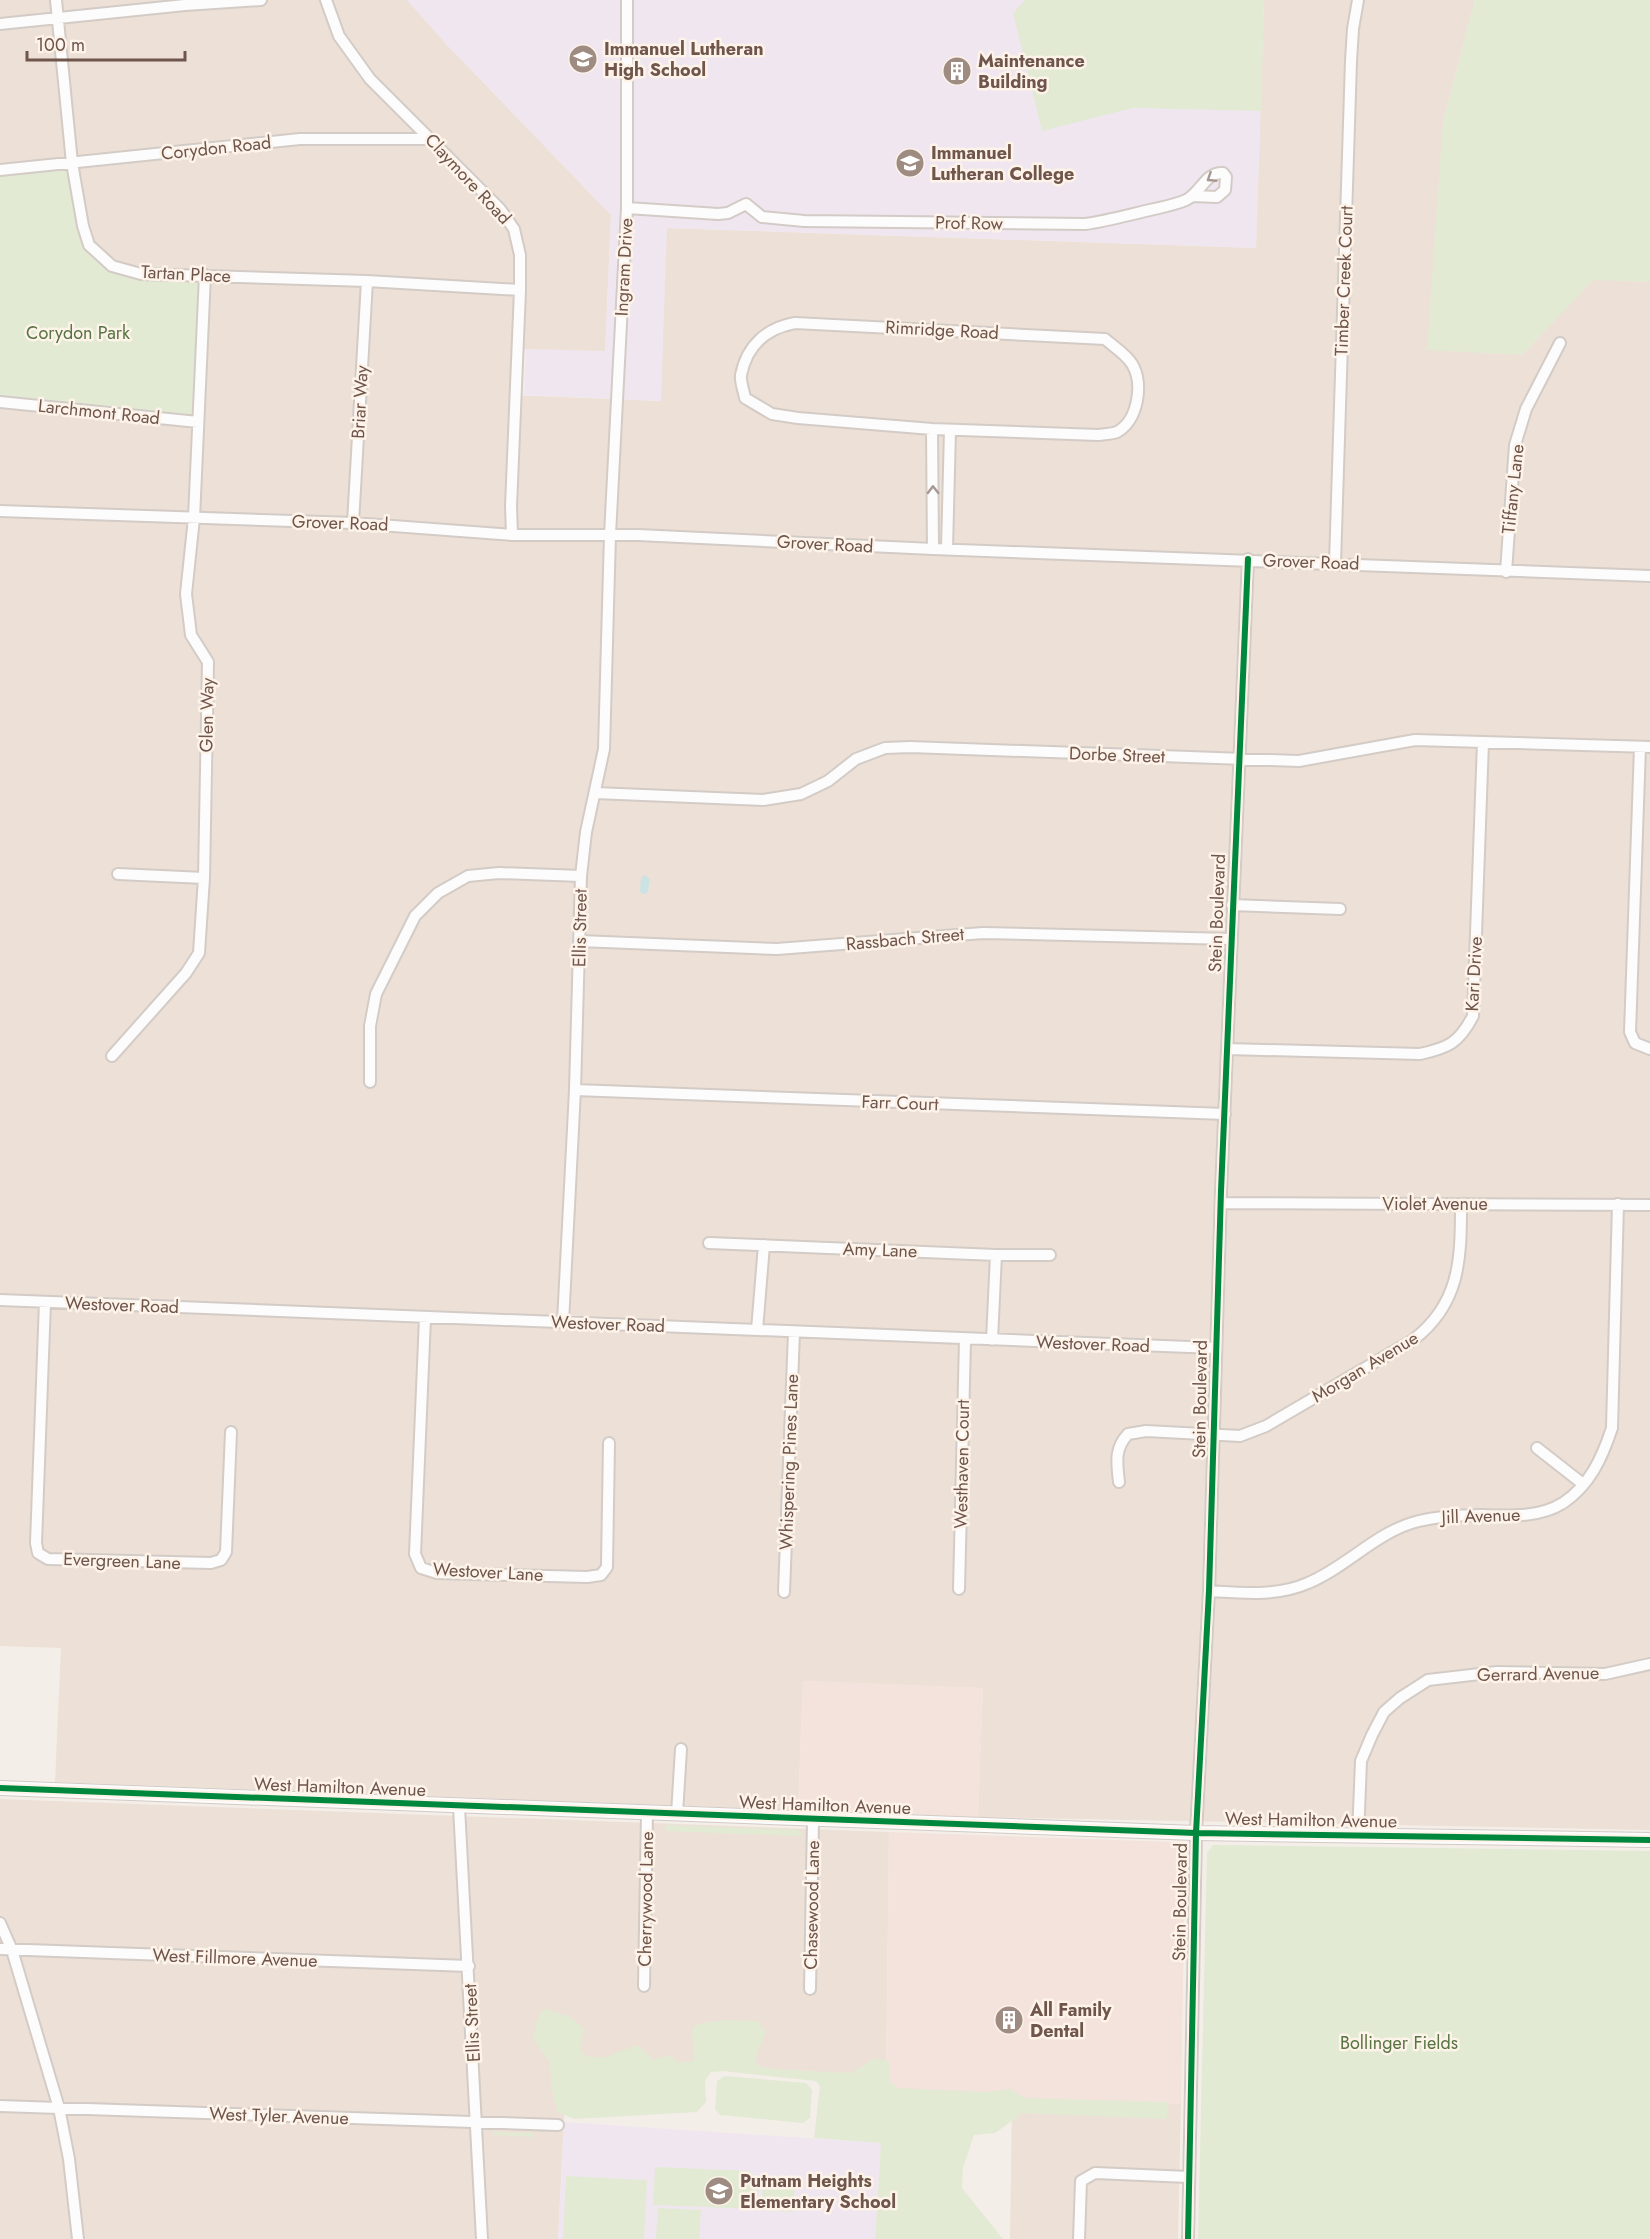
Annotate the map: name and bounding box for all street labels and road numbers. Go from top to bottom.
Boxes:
street label: Claymore Road [419,128,517,230]
street label: Corydon Road [160,129,272,167]
street label: Timber Creek Court [1328,205,1360,357]
street label: Prof Row [935,209,1004,237]
street label: Ingram Drive [608,217,640,317]
street label: Tartan Place [140,259,232,289]
street label: Rimridge Road [885,314,999,346]
street label: Briar Way [345,364,375,439]
street label: Larchmont Road [37,393,161,431]
street label: Tiffany Lane [1495,443,1531,535]
street label: Grover Road [291,508,389,538]
street label: Grover Road [776,528,874,560]
street label: Grover Road [1262,547,1360,577]
street label: Glen Way [193,677,221,753]
street label: Dorbe Street [1069,740,1166,770]
street label: Stein Boulevard [1202,853,1232,973]
street label: Ellis Street [566,888,594,967]
street label: Rassbach Street [845,921,966,957]
street label: Kari Drive [1459,936,1489,1012]
street label: Farr Court [861,1089,940,1117]
street label: Violet Avenue [1382,1191,1488,1217]
street label: Amy Lane [842,1236,918,1264]
street label: Westover Road [65,1290,179,1320]
street label: Westover Road [551,1309,665,1339]
street label: Morgan Avenue [1307,1325,1423,1409]
street label: Westover Road [1036,1329,1150,1359]
street label: Stein Boulevard [1186,1340,1214,1458]
street label: Whispering Pines Lane [773,1374,805,1550]
street label: Westhaven Court [948,1399,976,1529]
street label: Jill Avenue [1439,1502,1521,1530]
street label: Evergreen Lane [63,1546,181,1576]
street label: Westover Lane [432,1556,544,1588]
street label: Gerrard Avenue [1477,1660,1599,1688]
street label: West Hamilton Avenue [254,1771,426,1803]
street label: West Hamilton Avenue [739,1789,911,1821]
street label: West Hamilton Avenue [1225,1806,1397,1834]
street label: Cherrywood Lane [632,1831,660,1967]
street label: Chasewood Lane [798,1840,826,1970]
street label: Stein Boulevard [1166,1843,1194,1961]
street label: West Fillmore Avenue [152,1942,318,1974]
street label: Ellis Street [457,1982,487,2063]
street label: West Tyler Avenue [209,2101,349,2131]

